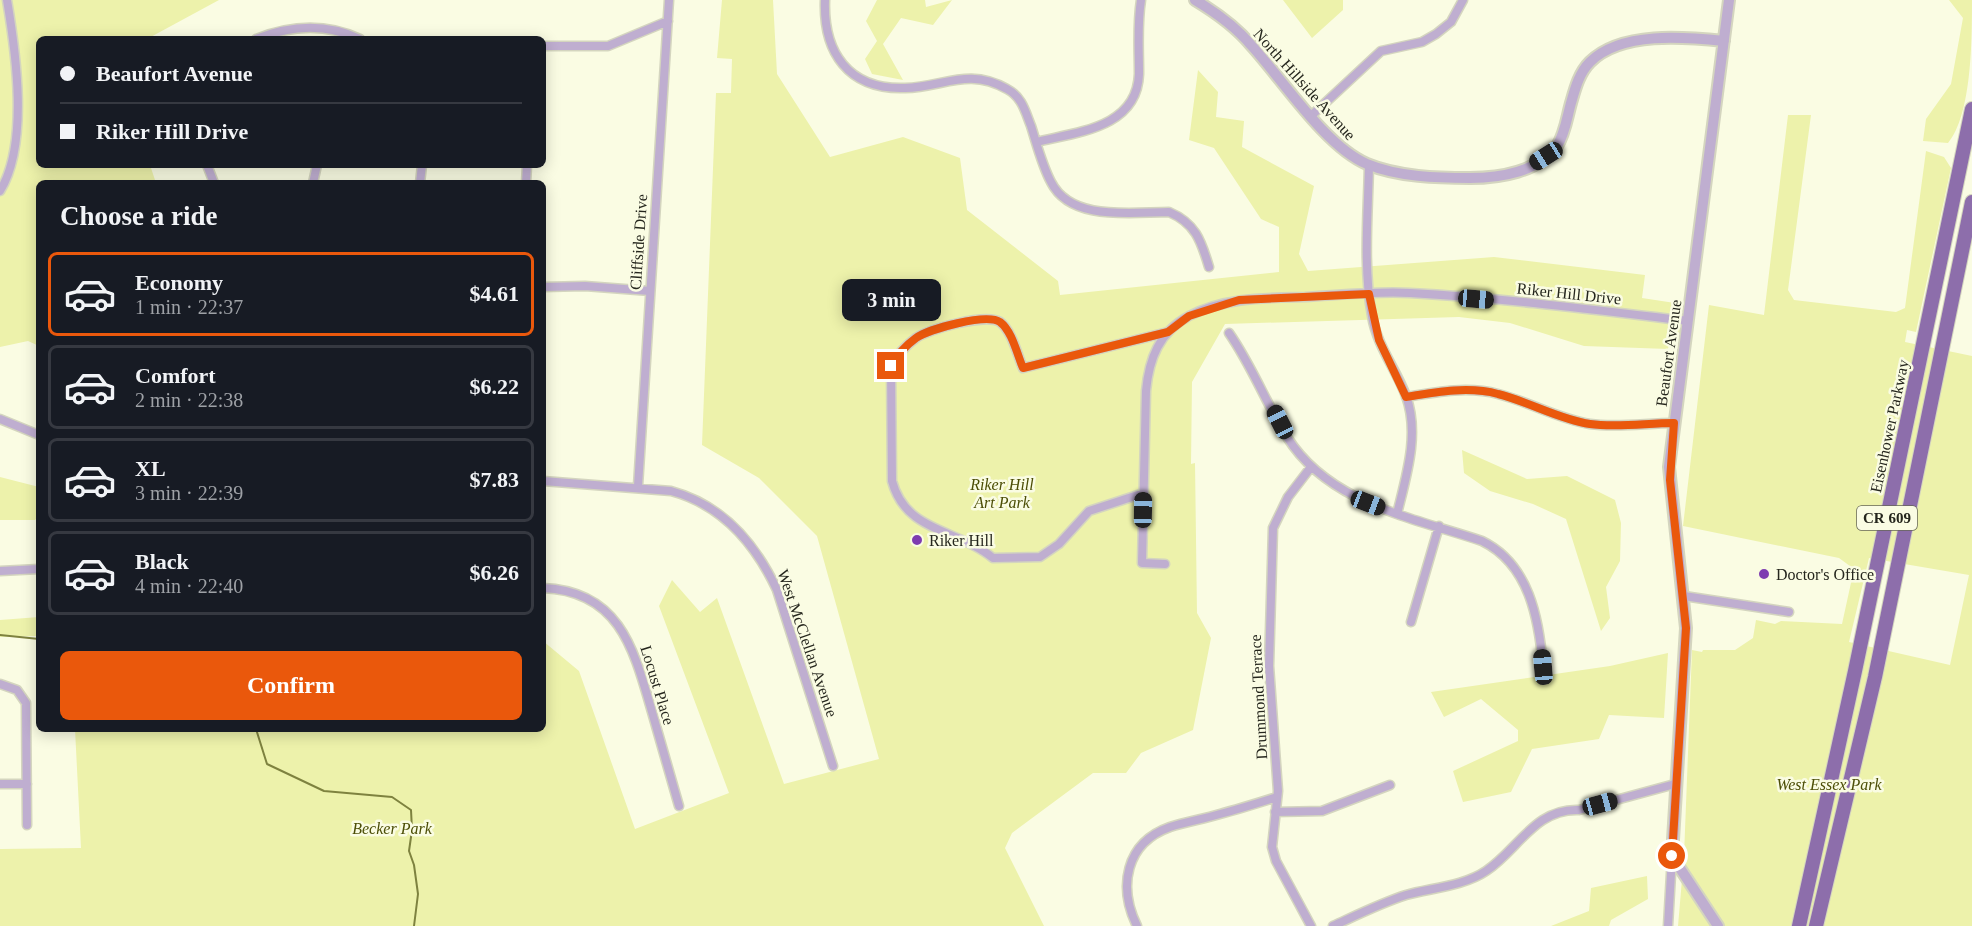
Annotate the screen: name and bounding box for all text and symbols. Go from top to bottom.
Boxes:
street label: North Hillside Avenue [1250,25,1359,143]
text: Beaufort Avenue [96,61,253,86]
text: Riker Hill Drive [96,119,248,144]
car [1526,139,1566,173]
street label: Cliffside Drive [627,193,650,291]
text: Choose a ride [60,201,218,231]
icon: car [63,267,117,321]
text: Economy [135,270,223,295]
callout: 3 min [842,279,940,321]
street label: Riker Hill Drive [1516,280,1622,307]
text: $4.61 [470,281,519,306]
car [1457,288,1495,310]
text: 3 min [867,289,916,311]
text: 1 min · 22:37 [135,296,243,318]
street label: Beaufort Avenue [1653,299,1684,408]
route end [877,352,904,379]
street label: Eisenhower Parkway [1867,358,1913,494]
icon: car [63,360,117,414]
text: Comfort [135,363,216,388]
text: $6.22 [470,374,519,399]
text: 2 min · 22:38 [135,389,243,411]
car [1264,402,1296,442]
icon: car [63,453,117,507]
text: XL [135,456,166,481]
text: $7.83 [470,467,519,492]
park label: Riker Hill Art Park [969,476,1034,511]
text: 3 min · 22:39 [135,482,243,504]
car [1348,488,1388,518]
car [1134,492,1152,528]
road number: CR 609 [1857,506,1917,530]
place label: Riker Hill [929,532,994,549]
marker: Riker Hill [910,533,924,547]
icon: car [63,546,117,600]
text: Black [135,549,189,574]
text: $6.26 [470,560,519,585]
place label: Doctor's Office [1776,566,1874,583]
street label: West McClellan Avenue [774,567,841,719]
marker: Doctor's Office [1757,567,1771,581]
text: 4 min · 22:40 [135,575,243,597]
street label: Drummond Terrace [1247,634,1270,760]
street label: Locust Place [637,643,678,727]
car [1532,648,1554,686]
button: Confirm [60,651,522,720]
park label: West Essex Park [1776,776,1882,793]
car [1580,791,1620,817]
park label: Becker Park [352,820,433,837]
route start [1658,842,1685,869]

